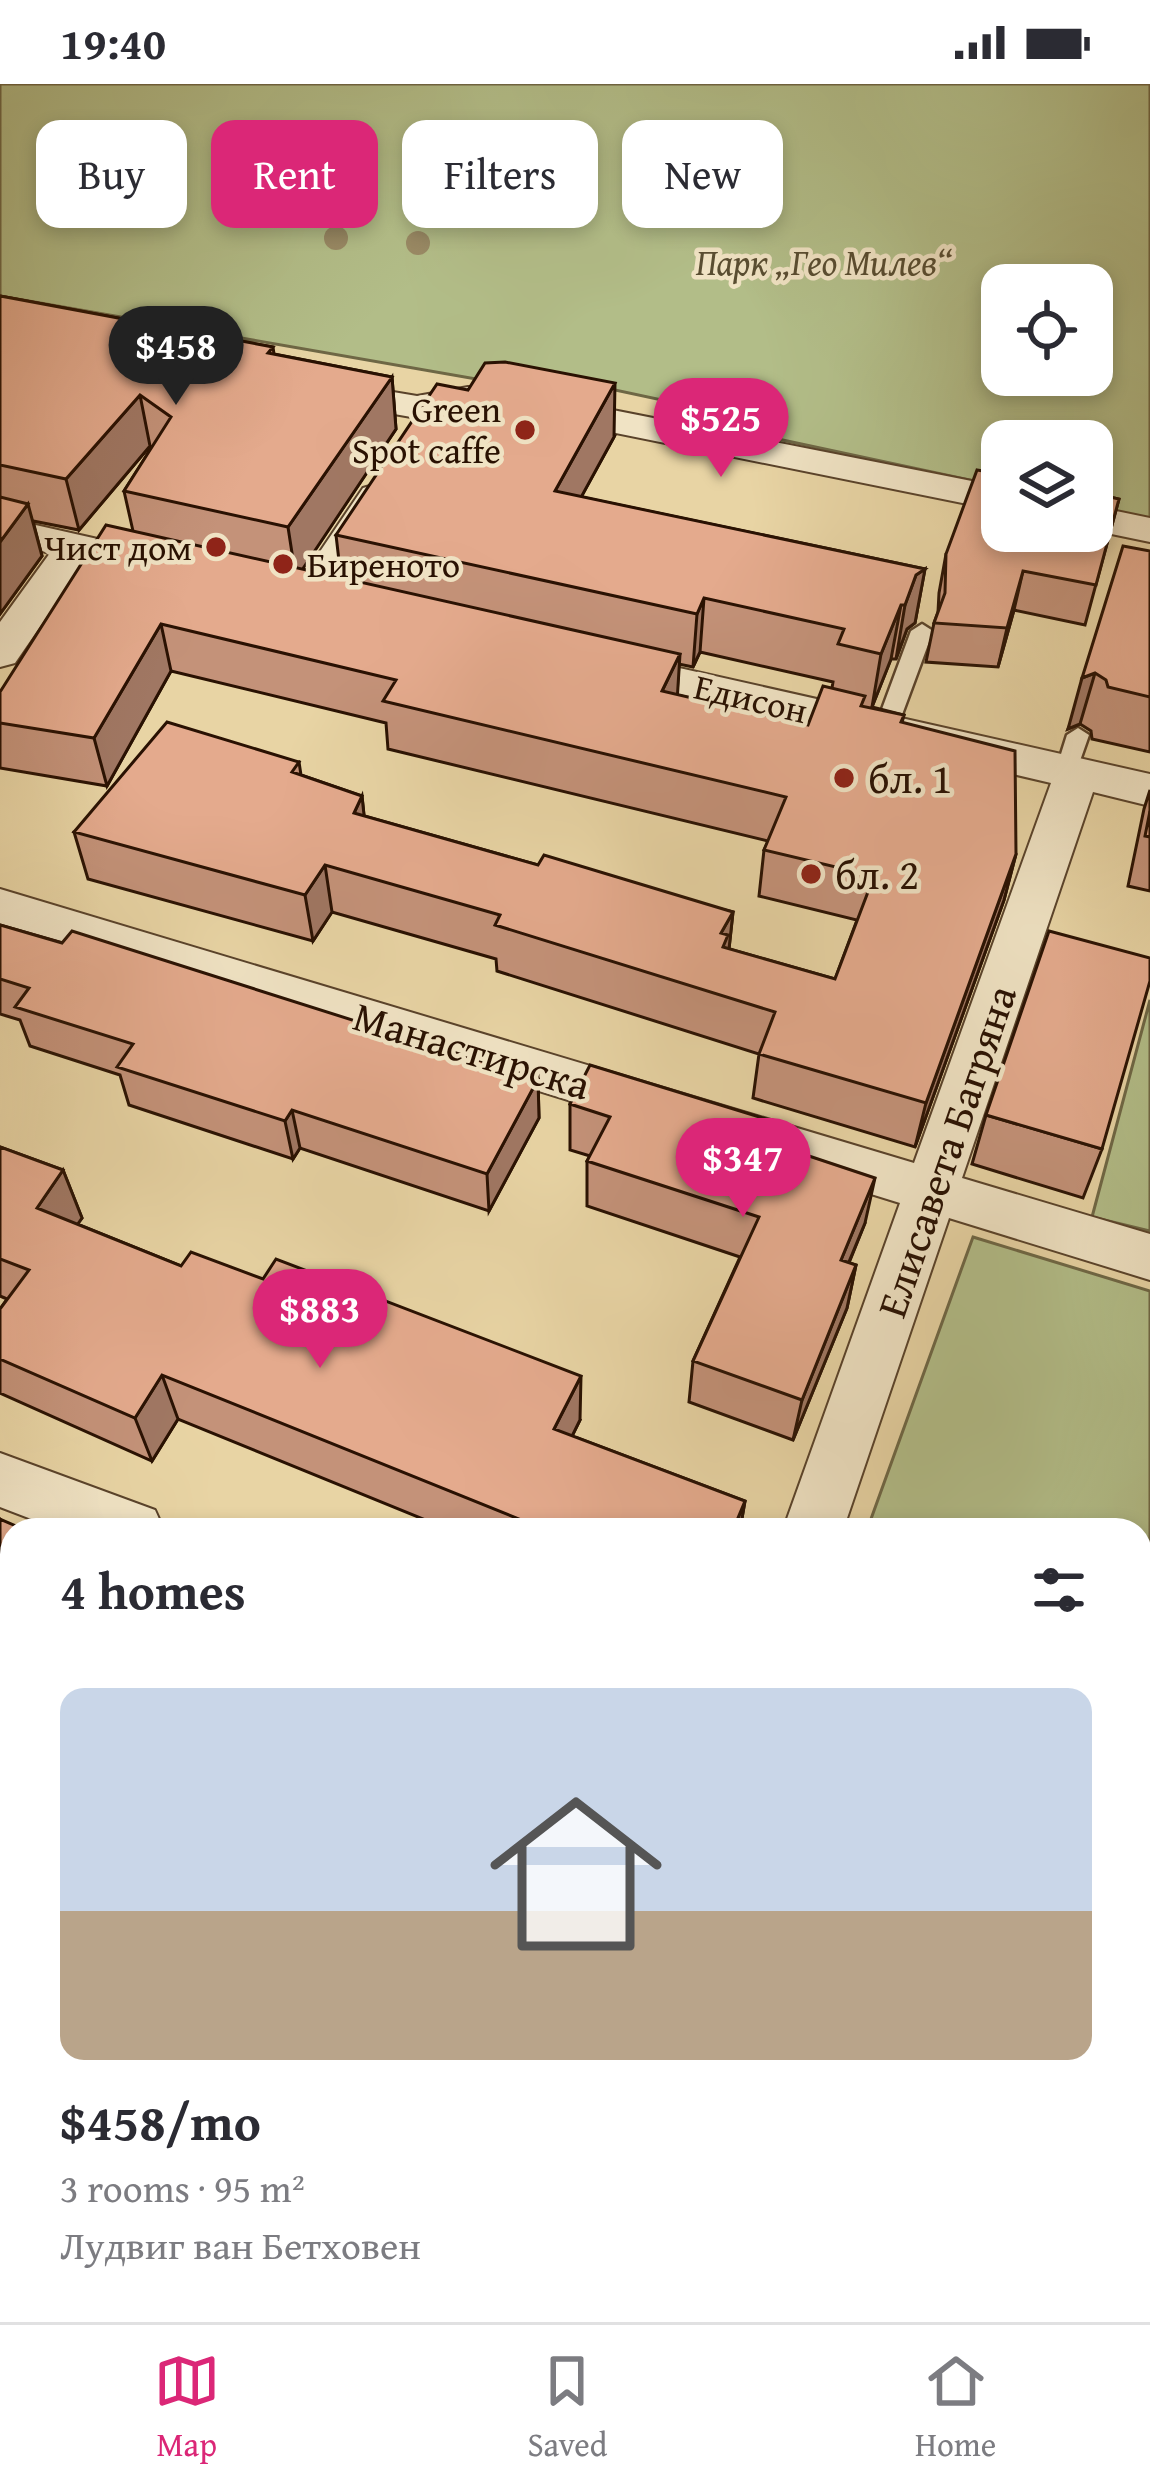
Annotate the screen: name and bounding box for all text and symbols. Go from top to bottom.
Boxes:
text: 19:40 [60,10,166,75]
chip: Buy [36,120,187,228]
chip: Rent [211,120,378,228]
chip: Filters [402,120,598,228]
chip: New [622,120,783,228]
park label: Парк „Гео Милев“ [696,235,952,288]
map controls [981,264,1113,552]
button: locate [981,264,1113,396]
pin: $458 [105,306,247,408]
text: $458 [136,316,216,373]
pin: $525 [650,378,792,480]
place label: Green Spot caffe [352,382,501,476]
text: $525 [681,388,761,445]
marker: Green Spot caffe [512,417,538,443]
button: layers [981,420,1113,552]
place label: Чист дом [44,520,192,573]
marker: Чист дом [203,534,229,560]
place label: Биреното [307,537,460,590]
marker: Биреното [270,551,296,577]
street label: Едисон [689,659,813,736]
place label: бл. 1 [868,747,952,808]
marker: бл. 1 [831,765,857,791]
place label: бл. 2 [835,843,919,904]
marker: бл. 2 [798,861,824,887]
street label: Елисавета Багряна [860,977,1031,1325]
street label: Манастирска [346,985,598,1114]
pin: $347 [672,1118,814,1220]
text: $347 [703,1128,783,1185]
pin: $883 [249,1269,391,1371]
text: $883 [280,1279,360,1336]
text: 4 homes [60,1553,246,1628]
icon: filters [1026,1557,1092,1623]
icon: home [468,1766,684,1982]
text: $458/mo [60,2084,261,2159]
text: 3 rooms · 95 m² [60,2159,305,2216]
text: Лудвиг ван Бетховен [60,2216,421,2273]
tab: Map [154,2348,220,2468]
tab: Saved [527,2348,607,2468]
tab: Home [915,2348,996,2468]

